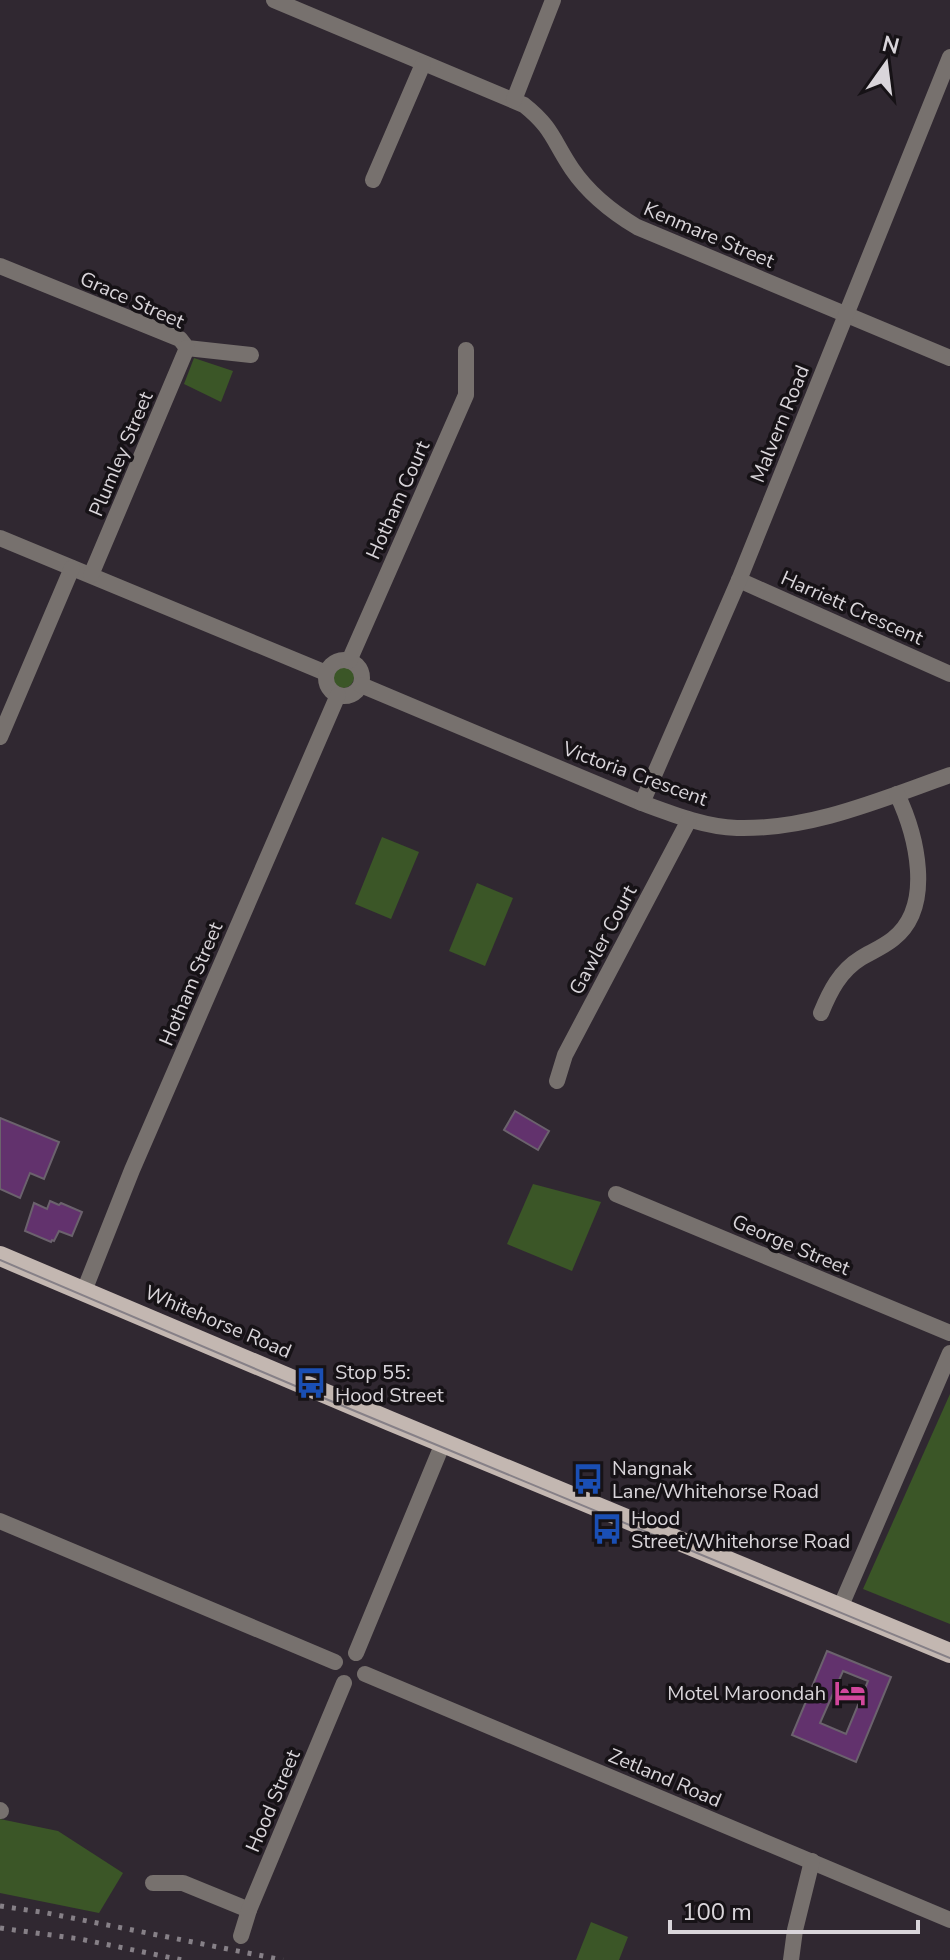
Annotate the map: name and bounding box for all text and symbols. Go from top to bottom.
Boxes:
north arrow [846,24,926,104]
text: N [879,29,902,62]
street label: Kenmare Street [640,195,779,275]
street label: Grace Street [76,265,189,335]
street label: Malvern Road [744,361,816,487]
street label: Plumley Street [83,386,160,521]
street label: Hotham Court [360,435,437,564]
street label: Harriett Crescent [777,565,928,652]
street label: Victoria Crescent [558,735,712,813]
street label: Gawler Court [563,880,644,999]
street label: Hotham Street [153,917,230,1050]
street label: George Street [728,1208,855,1282]
street label: Whitehorse Road [140,1279,296,1365]
place label: Stop 55: Hood Street [335,1359,445,1409]
bus stop icon: Stop 55: Hood Street [294,1366,328,1400]
place label: Nangnak Lane/Whitehorse Road [612,1455,819,1505]
bus stop icon: Nangnak Lane/Whitehorse Road [571,1462,605,1496]
place label: Hood Street/Whitehorse Road [631,1505,850,1555]
bus stop icon: Hood Street/Whitehorse Road [590,1512,624,1546]
hotel icon: Motel Maroondah [833,1676,867,1710]
place label: Motel Maroondah [667,1680,826,1707]
street label: Zetland Road [604,1742,726,1814]
street label: Hood Street [239,1745,307,1856]
scale bar [670,1884,918,1934]
text: 100 m [682,1896,752,1928]

